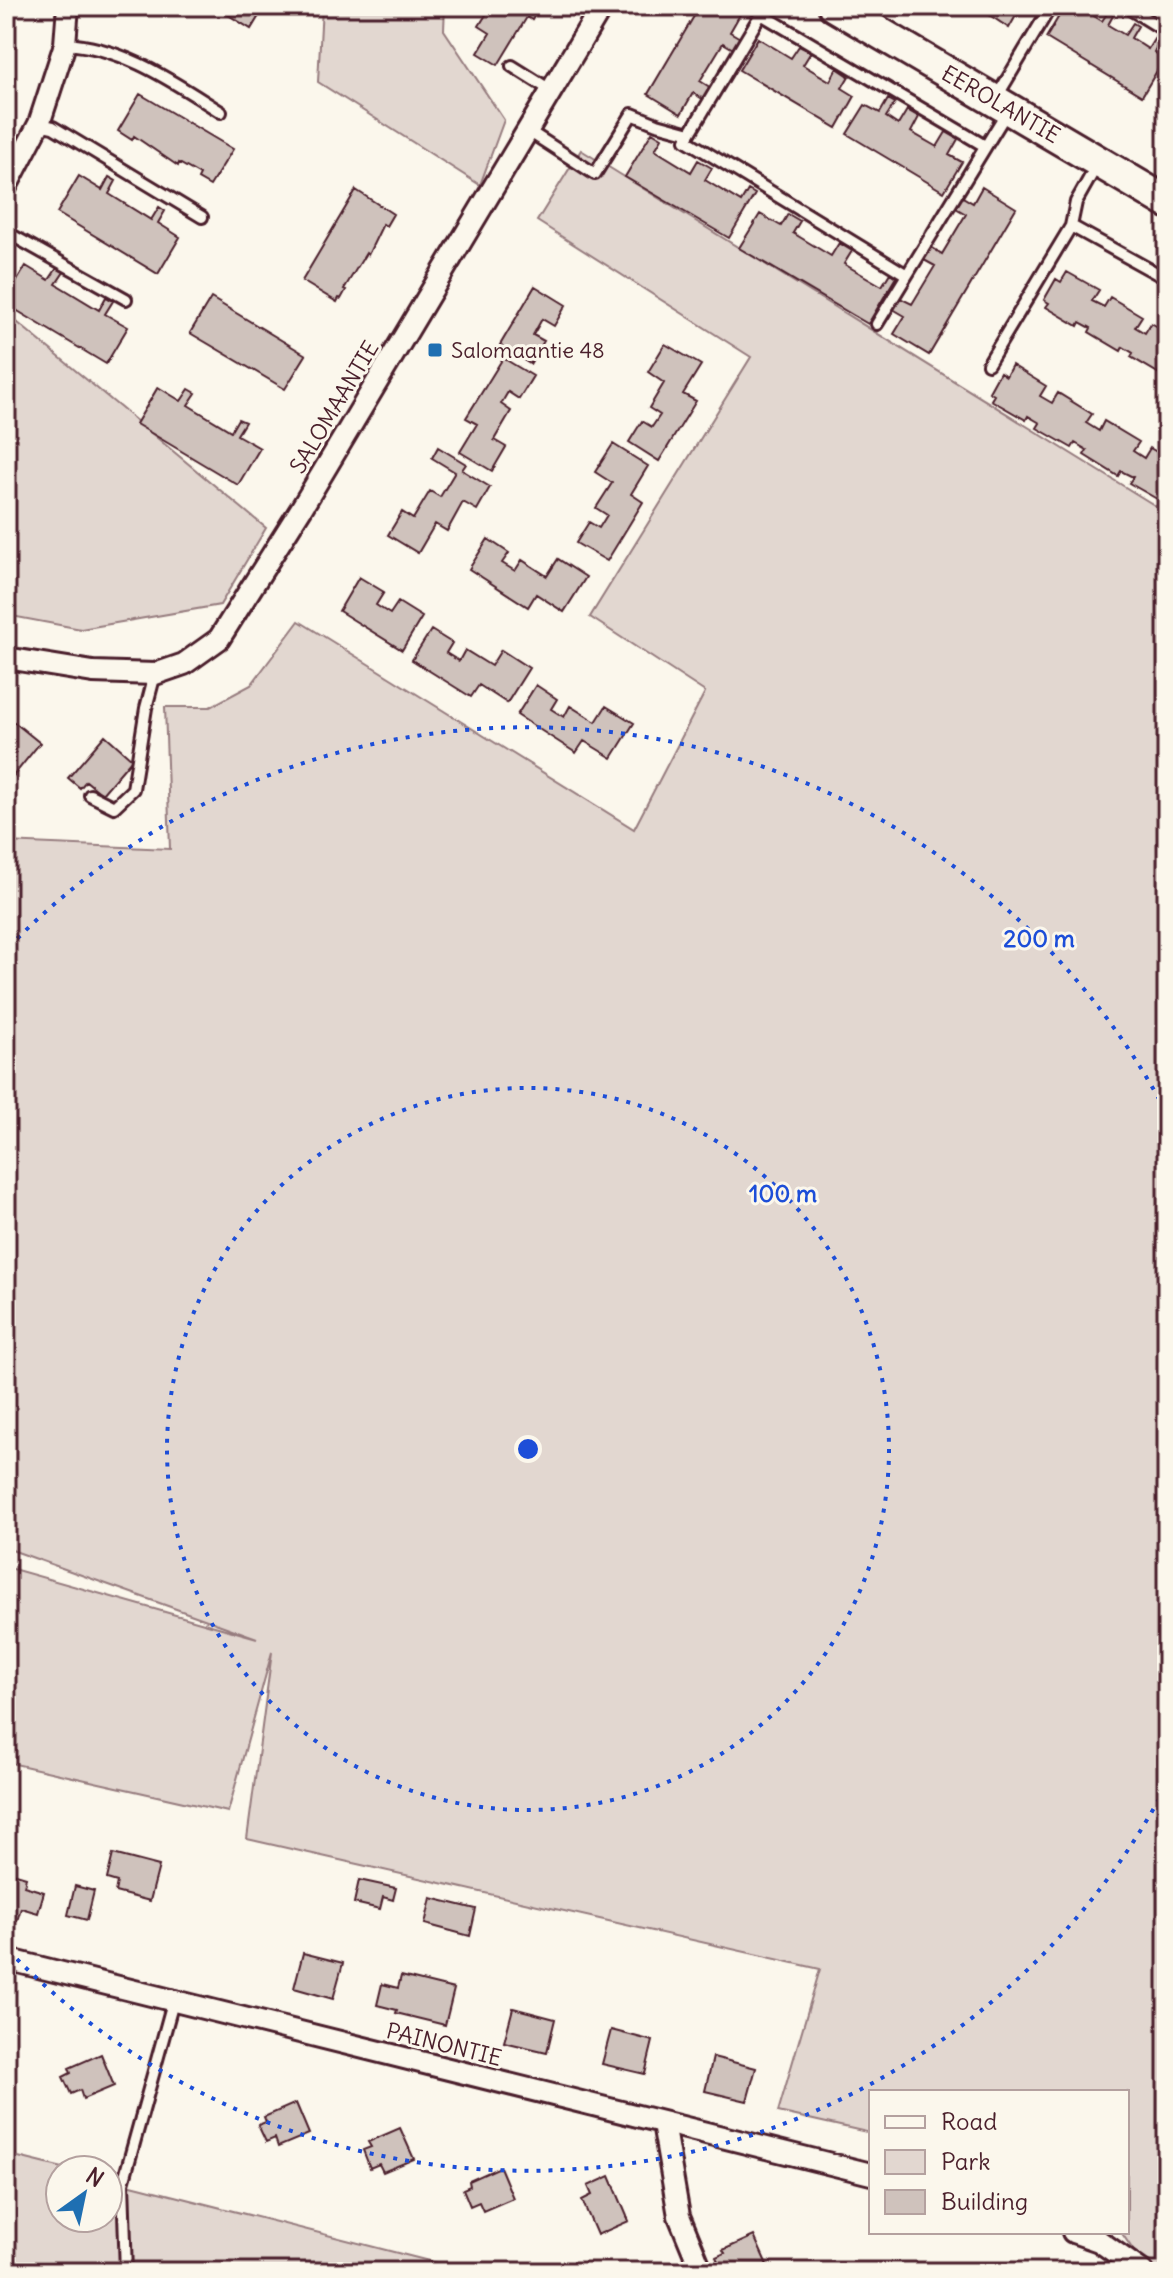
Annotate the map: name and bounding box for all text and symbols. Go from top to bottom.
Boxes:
street label: EEROLANTIE [937,59,1065,149]
street label: SALOMAANTIE [283,336,385,478]
place label: Salomaantie 48 [451,336,605,364]
marker: Salomaantie 48 [426,341,444,359]
text: 200 m [1003,923,1075,953]
text: 100 m [749,1178,817,1208]
centre of rings [514,1435,542,1463]
street label: PAINONTIE [383,2016,505,2072]
legend [869,2090,1129,2234]
text: Road [941,2106,997,2136]
text: Park [941,2146,991,2176]
north arrow [44,2154,124,2234]
text: N [81,2161,109,2193]
text: Building [941,2186,1028,2216]

